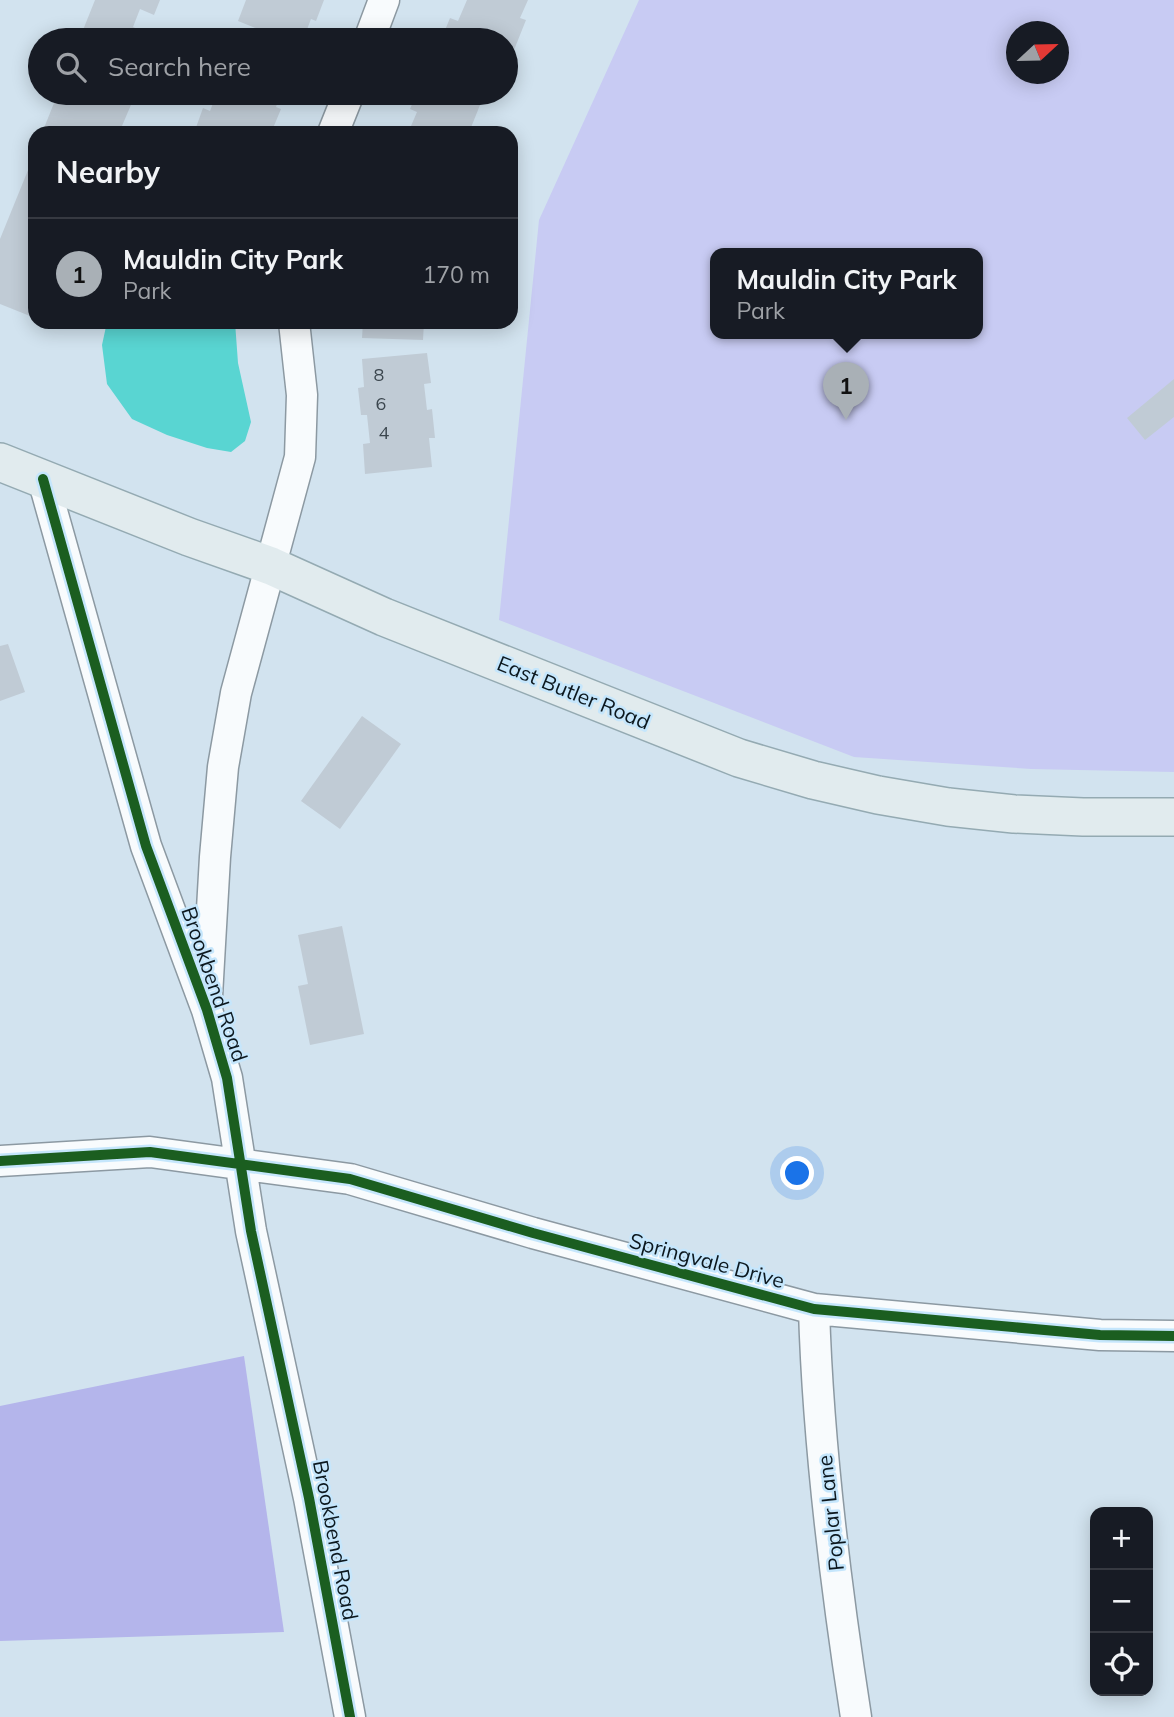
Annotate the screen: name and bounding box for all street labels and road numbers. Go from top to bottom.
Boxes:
street label: East Butler Road [494,649,654,735]
street label: Brookbend Road [176,903,254,1065]
street label: Springvale Drive [627,1227,787,1293]
street label: Poplar Lane [811,1454,849,1572]
street label: Brookbend Road [308,1458,364,1622]

